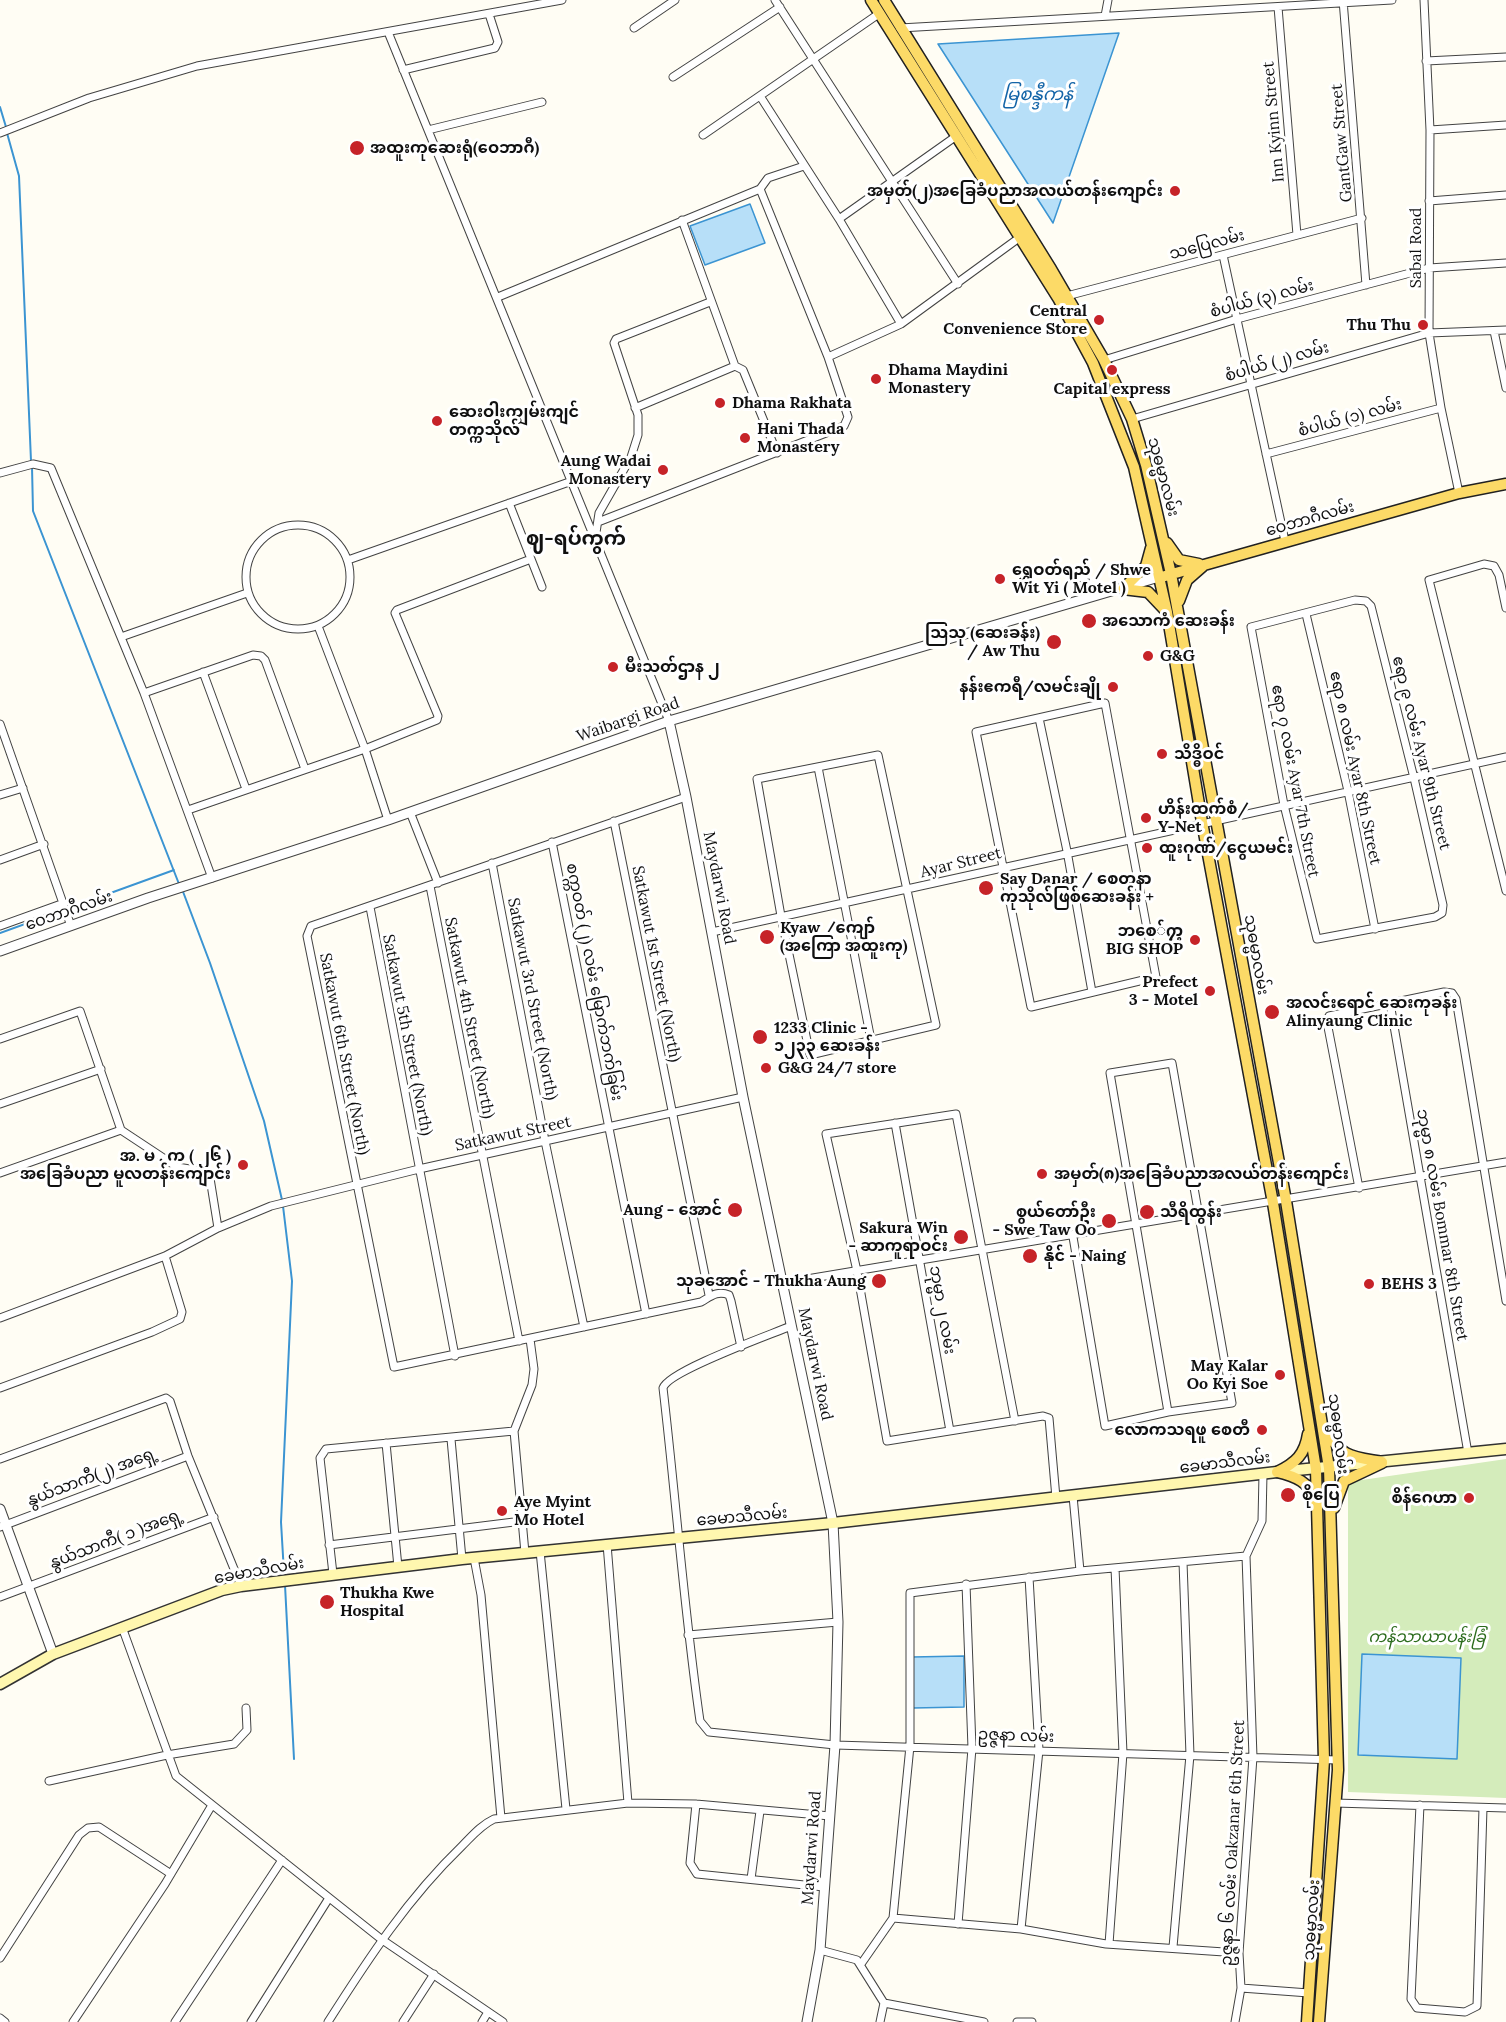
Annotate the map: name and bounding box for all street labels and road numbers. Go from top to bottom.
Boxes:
street label: Inn Kyinn Street [1259,61,1289,183]
street label: GantGaw Street [1327,83,1357,203]
street label: Sabal Road [1406,208,1426,288]
street label: သပြေလမ်း [1167,226,1247,264]
street label: စံပါယ် (၃) လမ်း [1208,276,1316,322]
street label: စံပါယ် (၂) လမ်း [1223,338,1331,386]
street label: စံပါယ် (၁) လမ်း [1296,395,1404,441]
street label: သုဓမ္မာလမ်း [1143,435,1183,519]
street label: ဝေဘာဂီလမ်း [1264,497,1356,541]
street label: ဧရာ ၉ လမ်း Ayar 9th Street [1388,654,1454,852]
street label: ဧရာ ၈ လမ်း Ayar 8th Street [1325,669,1385,867]
street label: ဧရာ ၇ လမ်း Ayar 7th Street [1267,683,1323,879]
street label: Waibargi Road [574,693,682,747]
street label: Maydarwi Road [699,830,739,946]
street label: Ayar Street [918,844,1004,882]
street label: စက္ကဝတ် (၂) လမ်း မြောက်ဘက်ခြမ်း [562,862,626,1102]
street label: Satkawut 1st Street (North) [628,864,684,1064]
street label: ဝေဘာဂီလမ်း [23,887,115,935]
street label: Satkawut 3rd Street (North) [503,896,561,1102]
street label: သုဓမ္မာလမ်း [1239,913,1273,997]
street label: Satkawut 4th Street (North) [440,916,498,1120]
street label: Satkawut 5th Street (North) [378,933,436,1137]
street label: Satkawut 6th Street (North) [315,951,373,1157]
street label: ဘုမ္မာ ၈ လမ်း Bommar 8th Street [1412,1108,1472,1342]
street label: Satkawut Street [453,1112,573,1156]
street label: ဘုမ္မာ ၂ လမ်း [925,1264,959,1356]
street label: Maydarwi Road [794,1306,836,1422]
street label: သုဓမ္မာလမ်း [1324,1392,1352,1476]
street label: နွယ်သာကီ(၂) အရှေ့ [25,1443,159,1511]
street label: ခေမာသီလမ်း [1179,1448,1271,1478]
street label: ခေမာသီလမ်း [696,1503,788,1531]
street label: နွယ်သာကီ( ၁ )အရှေ့ [47,1505,185,1573]
street label: ခေမာသီလမ်း [212,1554,306,1588]
street label: ဥဇ္ဇနာ ၆ လမ်း Oakzanar 6th Street [1217,1720,1249,1966]
street label: ဥဇ္ဇနာ လမ်း [977,1725,1055,1747]
street label: Maydarwi Road [798,1790,826,1906]
street label: သုဓမ္မာလမ်း [1300,1879,1324,1961]

